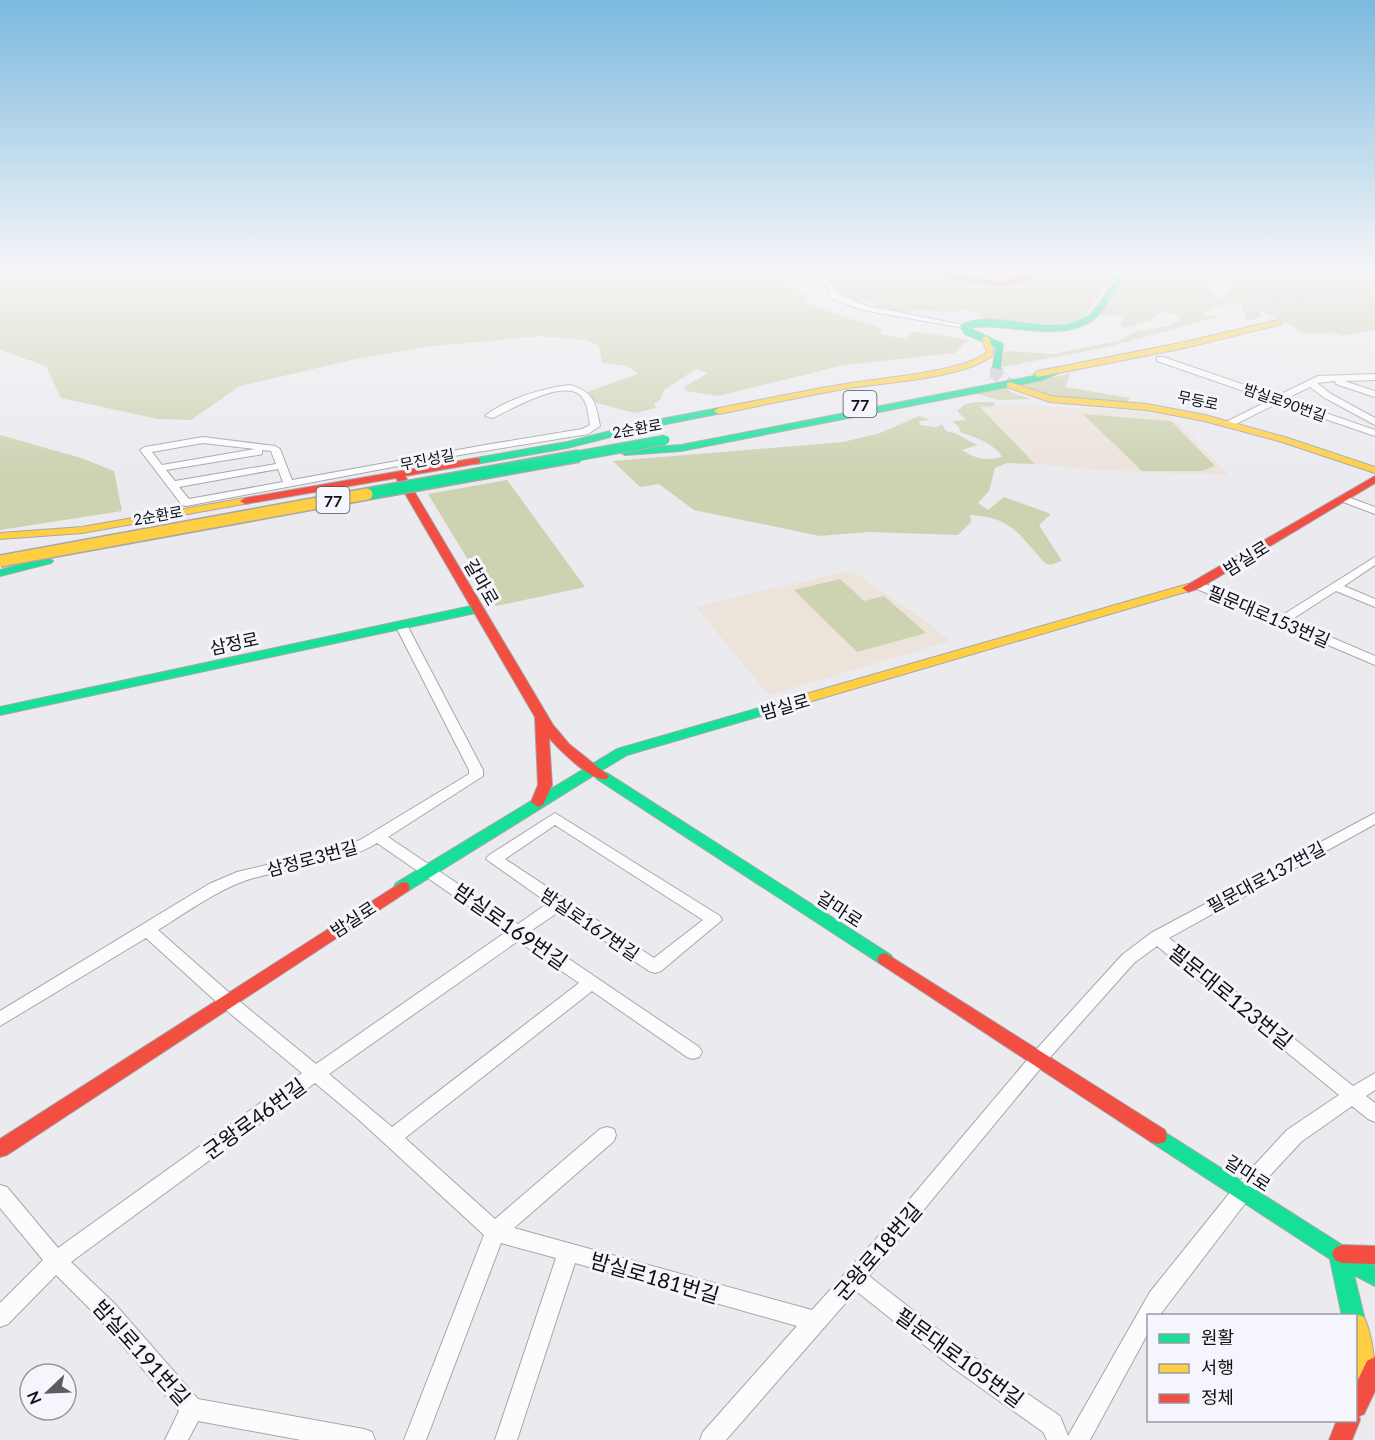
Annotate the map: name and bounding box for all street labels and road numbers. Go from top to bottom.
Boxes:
street label: 밤실로90번길 [1241,379,1329,425]
street label: 무등로 [1176,387,1220,413]
road number: 77 [844,391,876,417]
street label: 2순환로 [611,415,663,441]
street label: 무진성길 [398,445,456,473]
road number: 77 [316,487,350,513]
street label: 2순환로 [132,502,184,528]
street label: 밤실로 [1219,536,1273,580]
street label: 갈마로 [460,555,504,609]
street label: 필문대로153번길 [1205,580,1333,652]
street label: 삼정로 [207,627,261,659]
street label: 밤실로 [758,689,812,723]
street label: 삼정로3번길 [264,835,360,881]
street label: 필문대로137번길 [1203,837,1329,917]
street label: 밤실로169번길 [449,878,573,974]
street label: 밤실로167번길 [537,883,643,965]
street label: 갈마로 [813,886,867,932]
street label: 밤실로 [326,896,380,942]
street label: 필문대로123번길 [1164,938,1298,1054]
street label: 군왕로46번길 [198,1072,310,1164]
street label: 갈마로 [1221,1150,1275,1196]
street label: 군왕로18번길 [828,1197,926,1305]
street label: 밤실로181번길 [588,1247,722,1307]
street label: 밤실로191번길 [88,1294,196,1410]
street label: 필문대로105번길 [891,1302,1029,1412]

